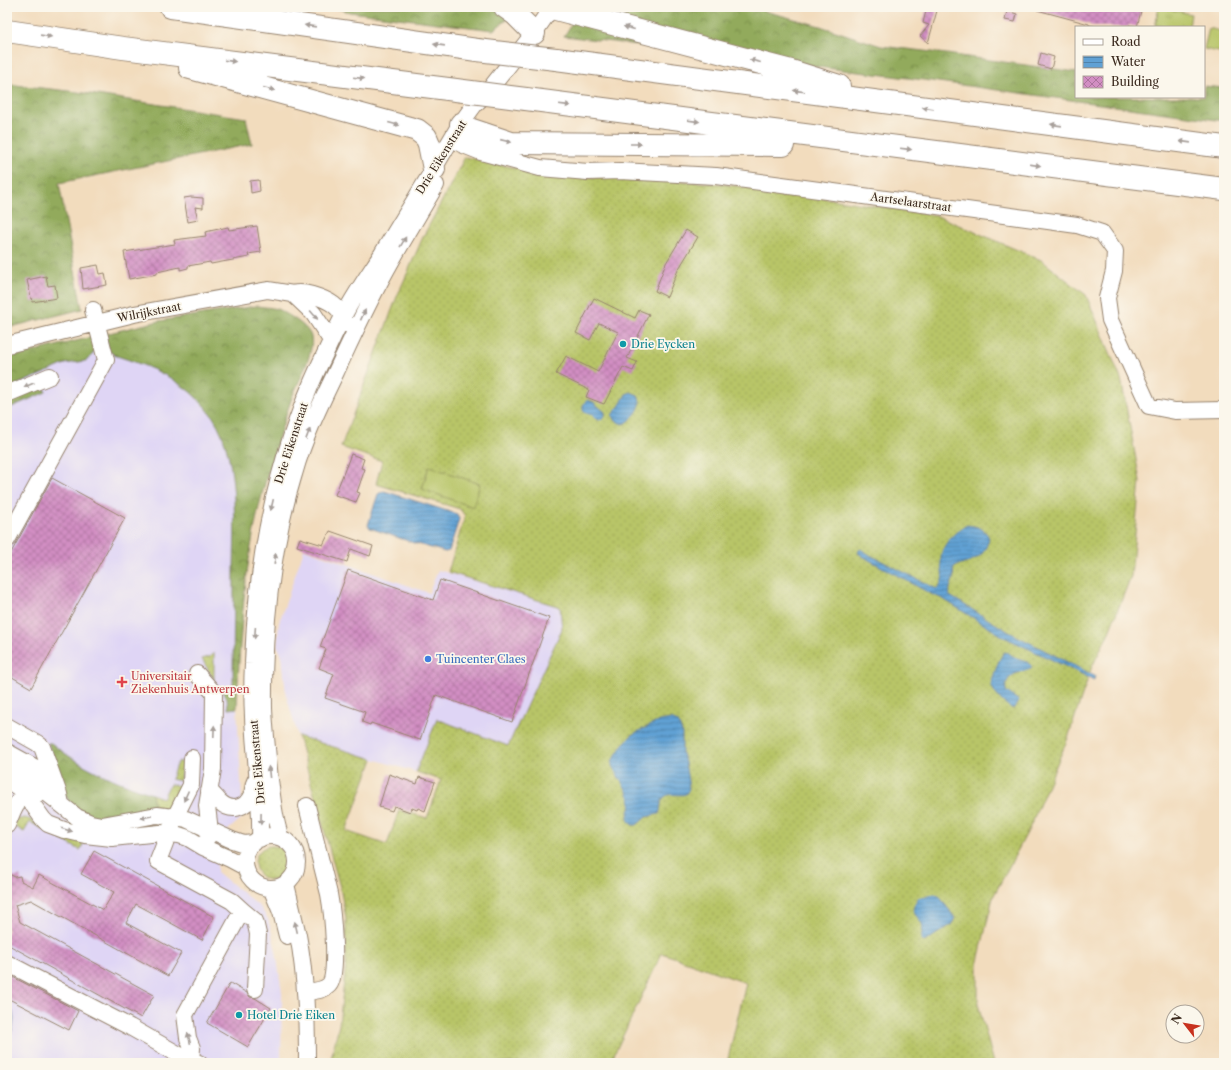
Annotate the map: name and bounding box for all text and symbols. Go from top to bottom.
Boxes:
one-way arrow [304,23,316,30]
one-way arrow [623,25,635,31]
legend [1075,26,1205,98]
one-way arrow [40,33,52,39]
text: Road [1111,34,1141,49]
one-way arrow [433,42,445,48]
text: Water [1110,54,1145,69]
one-way arrow [224,58,236,65]
one-way arrow [748,58,761,64]
text: Building [1111,74,1159,89]
one-way arrow [353,75,365,81]
one-way arrow [263,86,275,92]
one-way arrow [793,88,805,94]
one-way arrow [559,101,571,108]
one-way arrow [922,105,934,111]
street label: Drie Eikenstraat [413,117,469,197]
one-way arrow [688,118,700,124]
one-way arrow [388,121,400,127]
one-way arrow [1050,122,1063,128]
one-way arrow [500,139,513,145]
one-way arrow [1179,139,1191,145]
one-way arrow [630,141,643,147]
one-way arrow [900,146,912,152]
one-way arrow [1029,162,1041,169]
street label: Aartselaarstraat [869,189,952,215]
one-way arrow [399,236,406,248]
street label: Wilrijkstraat [115,299,182,325]
one-way arrow [360,309,366,321]
one-way arrow [310,310,319,320]
place label: Drie Eycken [631,337,695,351]
marker: Drie Eycken [618,339,628,349]
one-way arrow [22,383,34,389]
street label: Drie Eikenstraat [271,401,311,485]
one-way arrow [305,427,311,439]
one-way arrow [269,499,275,511]
one-way arrow [272,553,278,565]
one-way arrow [251,627,258,639]
place label: Tuincenter Claes [436,652,526,666]
marker: Tuincenter Claes [423,654,433,664]
place label: Universitair Ziekenhuis Antwerpen [131,669,250,696]
marker: Universitair Ziekenhuis Antwerpen [116,676,128,688]
street label: Drie Eikenstraat [246,719,268,805]
one-way arrow [211,724,217,737]
one-way arrow [266,766,273,778]
one-way arrow [183,790,189,802]
one-way arrow [258,813,264,826]
one-way arrow [140,814,152,820]
one-way arrow [61,827,73,833]
one-way arrow [292,921,298,933]
north arrow [1165,1004,1205,1044]
place label: Hotel Drie Eiken [247,1008,335,1022]
marker: Hotel Drie Eiken [234,1010,244,1020]
text: N [1168,1011,1185,1027]
one-way arrow [185,1032,191,1044]

